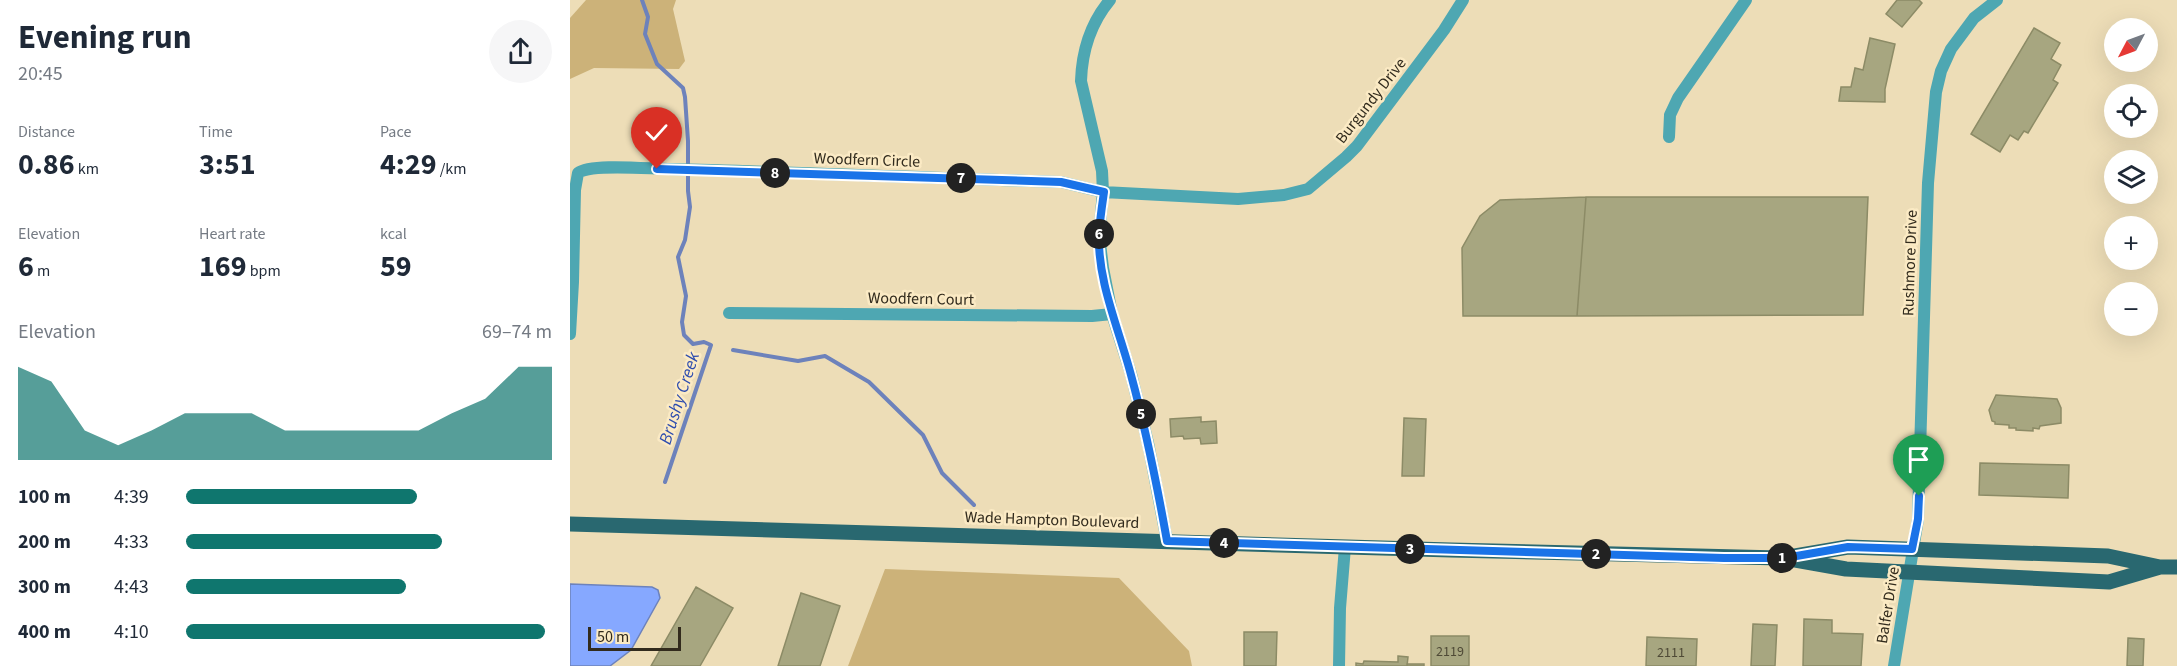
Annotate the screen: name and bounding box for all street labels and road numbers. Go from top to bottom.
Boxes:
street label: Burgundy Drive [1330,53,1411,148]
street label: Woodfern Circle [813,147,921,173]
street label: Rushmore Drive [1897,209,1923,317]
street label: Woodfern Court [868,287,975,311]
street label: Wade Hampton Boulevard [964,506,1140,534]
street label: Balfer Drive [1871,565,1905,645]

